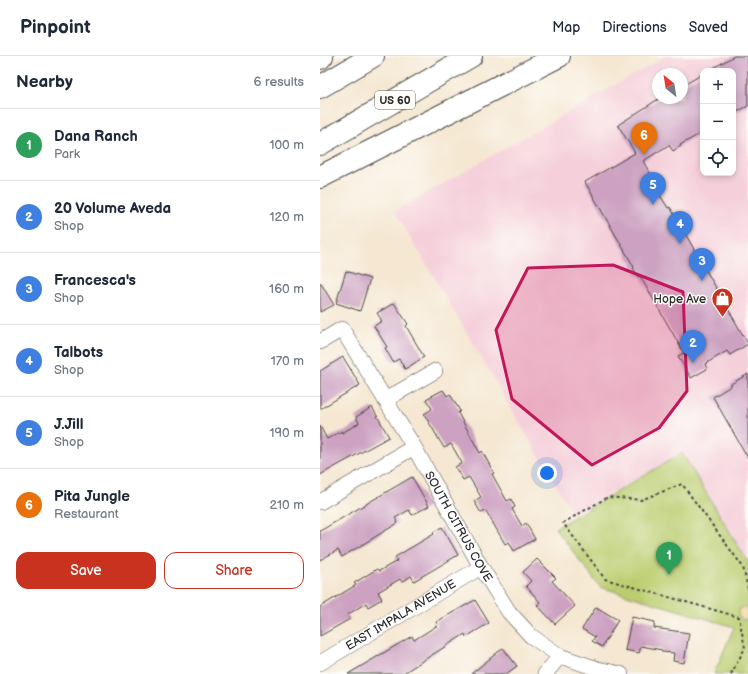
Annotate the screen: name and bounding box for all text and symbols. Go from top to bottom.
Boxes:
text: Pinpoint [20,16,91,39]
text: Map [552,19,580,36]
text: Directions [602,19,667,36]
text: Saved [689,19,728,36]
north arrow [652,68,688,104]
map controls [700,68,736,176]
button: + [700,68,736,104]
text: Nearby [16,72,73,92]
text: 6 results [254,74,304,90]
road number: US 60 [375,91,415,109]
button: − [700,104,736,140]
pin: 6 [631,122,657,155]
text: Dana Ranch [54,127,138,146]
text: 1 [26,137,32,153]
text: 100 m [269,137,304,153]
button: locate [700,140,736,176]
text: Park [54,146,80,162]
pin: 5 [640,172,666,205]
text: 20 Volume Aveda [54,199,171,218]
text: 2 [25,209,33,225]
text: 120 m [269,209,304,225]
pin: 4 [667,211,693,244]
text: Shop [54,218,84,234]
pin: 3 [689,248,715,281]
text: Francesca's [54,271,136,290]
text: 3 [25,281,33,297]
text: 160 m [269,281,304,297]
shop icon: Hope Ave [709,286,735,319]
text: Shop [54,290,84,306]
place label: Hope Ave [653,292,706,307]
pin: 2 [680,330,706,363]
text: Talbots [54,343,103,362]
text: 4 [25,353,33,369]
text: 170 m [271,353,304,369]
text: Shop [54,362,84,378]
text: J.Jill [54,415,84,434]
text: 5 [25,425,33,441]
text: 190 m [270,425,304,441]
text: Shop [54,434,84,450]
your location [537,463,557,483]
street label: SOUTH CITRUS COVE [422,469,496,585]
text: Pita Jungle [54,487,130,506]
text: 6 [25,497,33,513]
text: 210 m [270,497,304,513]
text: Restaurant [54,506,119,522]
pin: 1 [656,542,682,575]
button: Save [16,552,156,589]
button: Share [164,552,304,589]
street label: EAST IMPALA AVENUE [343,576,459,654]

